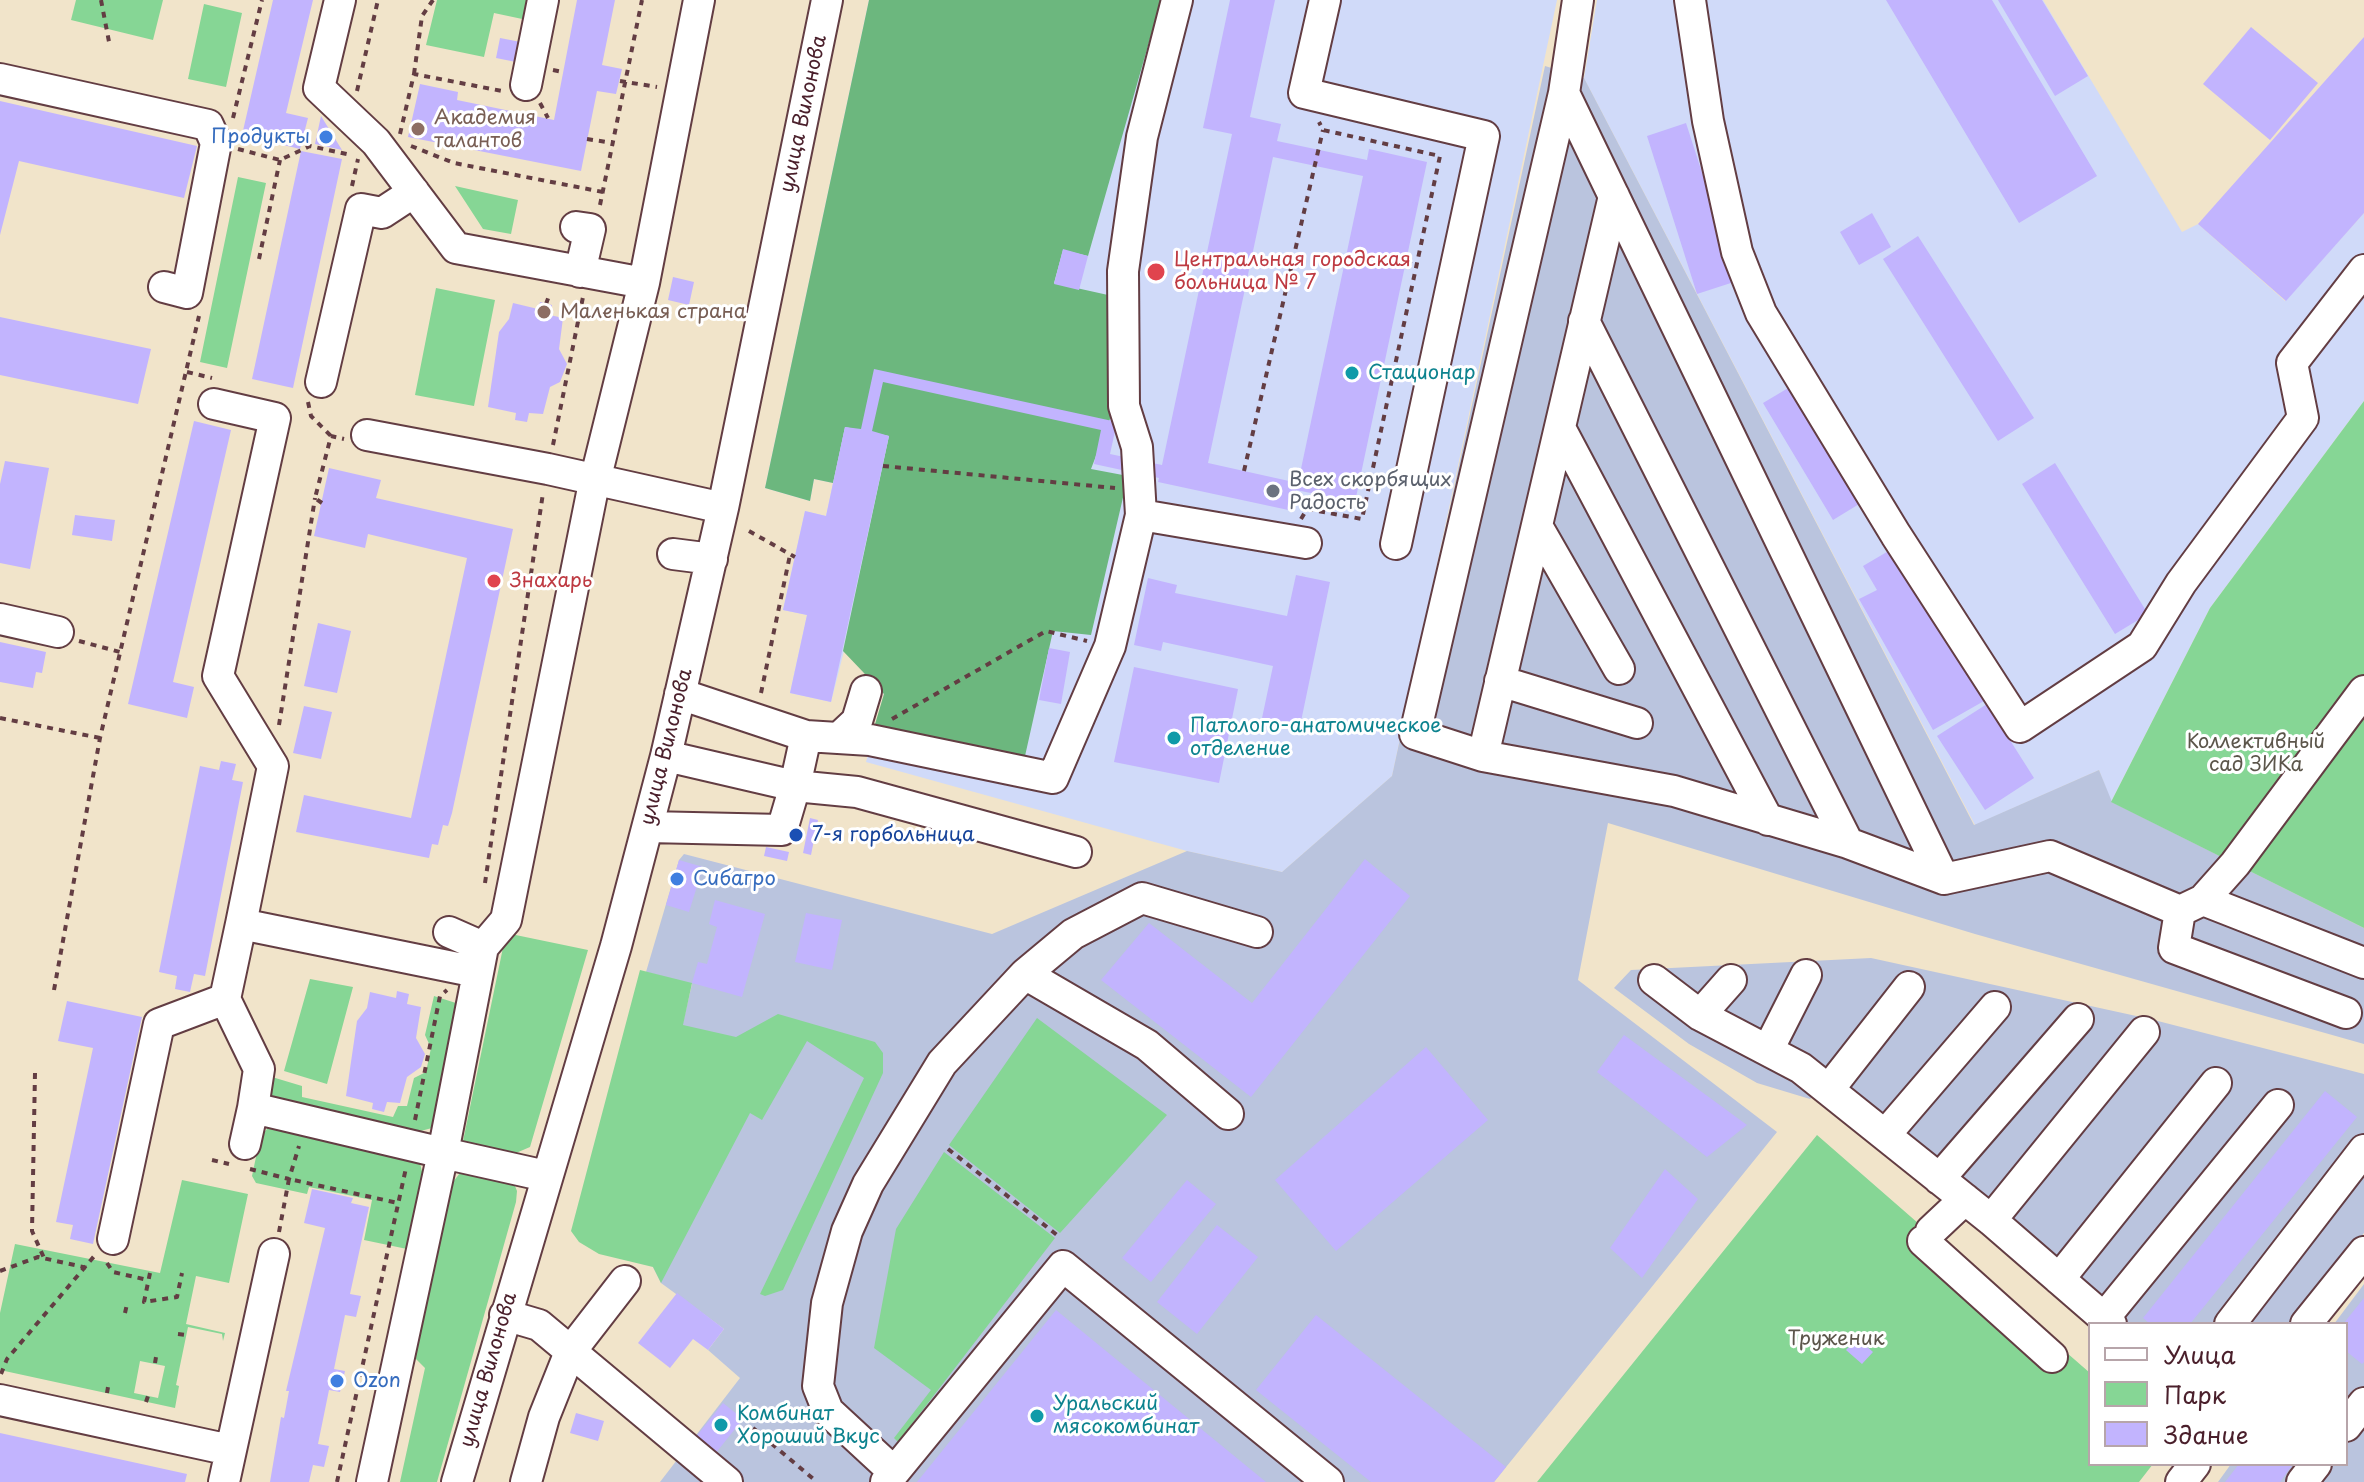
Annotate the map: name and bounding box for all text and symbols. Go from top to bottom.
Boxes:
street label: улица Вилонова [776,33,832,195]
place label: Академия талантов [434,106,536,153]
marker: Академия талантов [409,120,427,138]
place label: Продукты [211,125,310,149]
marker: Продукты [317,128,335,146]
place label: Центральная городская больница № 7 [1174,248,1411,295]
marker: Центральная городская больница № 7 [1145,261,1167,283]
place label: Маленькая страна [560,300,746,324]
marker: Маленькая страна [535,303,553,321]
place label: Стационар [1368,361,1475,385]
marker: Стационар [1343,364,1361,382]
place label: Всех скорбящих Радость [1289,468,1452,515]
marker: Всех скорбящих Радость [1264,482,1282,500]
place label: Знахарь [510,569,592,593]
marker: Знахарь [485,572,503,590]
street label: улица Вилонова [636,666,698,828]
place label: Патолого-анатомическое отделение [1190,714,1442,761]
marker: Патолого-анатомическое отделение [1165,729,1183,747]
park label: Коллективный сад ЗИКа [2187,730,2325,777]
place label: 7-я горбольница [812,823,974,847]
marker: 7-я горбольница [787,826,805,844]
place label: Сибагро [693,867,776,891]
marker: Сибагро [668,870,686,888]
street label: улица Вилонова [455,1290,523,1450]
legend [2088,1322,2348,1466]
park label: Труженик [1787,1327,1885,1351]
text: Улица [2164,1336,2236,1372]
place label: Ozon [353,1369,401,1393]
marker: Ozon [328,1372,346,1390]
text: Парк [2164,1376,2226,1412]
place label: Уральский мясокомбинат [1053,1392,1199,1439]
place label: Комбинат Хороший Вкус [737,1402,880,1449]
marker: Уральский мясокомбинат [1028,1407,1046,1425]
marker: Комбинат Хороший Вкус [712,1416,730,1434]
text: Здание [2164,1416,2249,1452]

